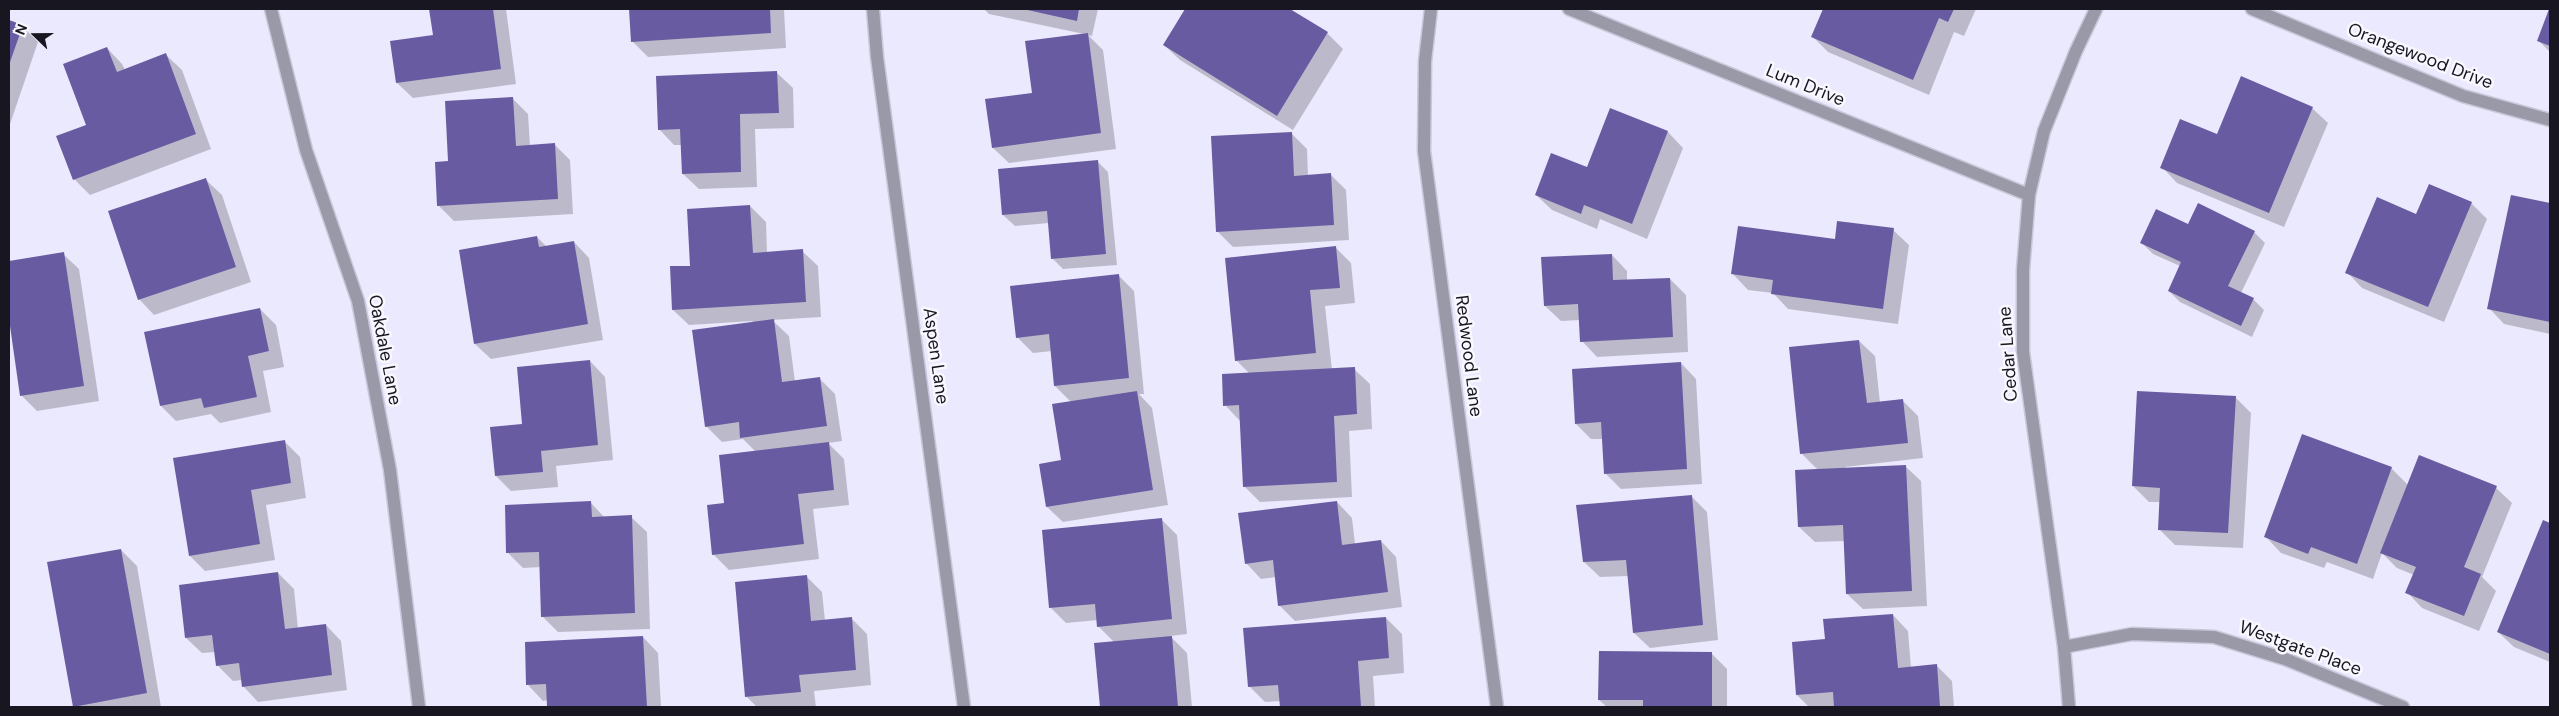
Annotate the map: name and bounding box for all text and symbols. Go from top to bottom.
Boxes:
north arrow [10,10,60,60]
street label: Orangewood Drive [2344,19,2496,95]
text: N [11,21,31,37]
street label: Lum Drive [1762,60,1848,112]
street label: Oakdale Lane [363,293,405,407]
street label: Redwood Lane [1450,294,1486,418]
street label: Aspen Lane [918,306,952,406]
street label: Cedar Lane [1995,306,2023,402]
street label: Westgate Place [2236,617,2364,681]

